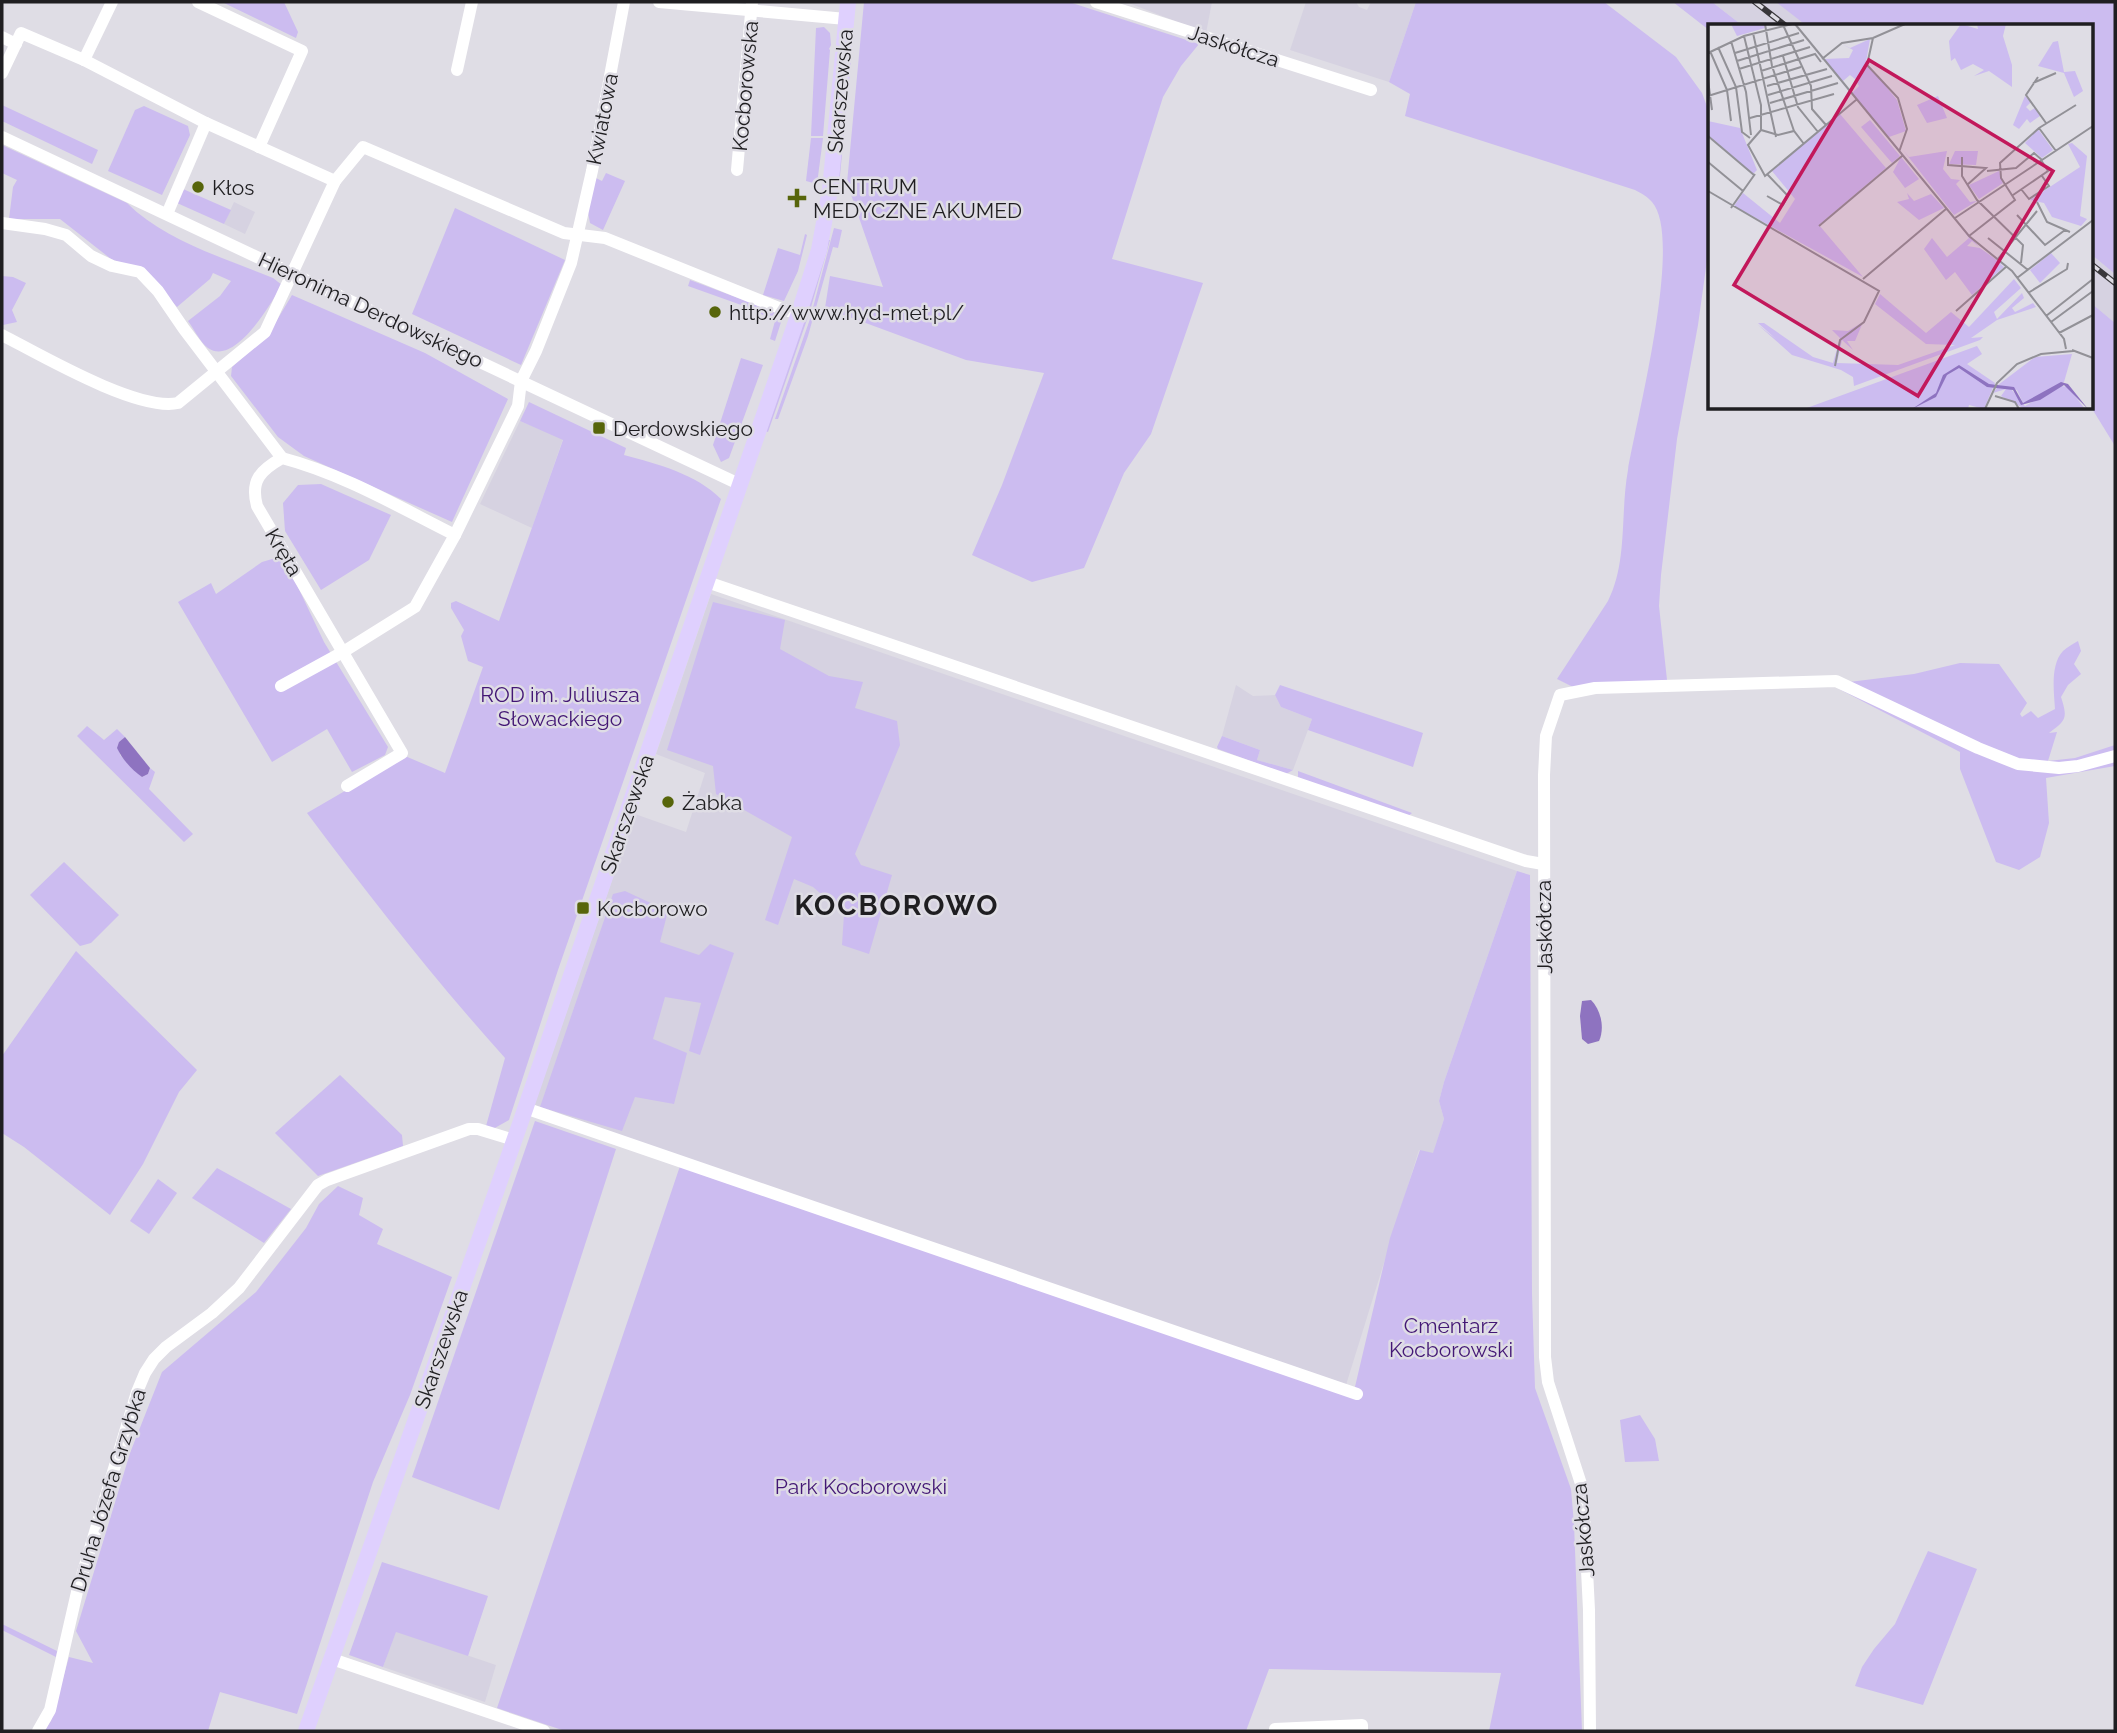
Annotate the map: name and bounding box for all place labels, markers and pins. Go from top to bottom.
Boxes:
place label: CENTRUM MEDYCZNE AKUMED [813,174,1022,223]
place label: Kłos [212,175,254,200]
marker: Kłos [190,179,206,195]
marker: CENTRUM MEDYCZNE AKUMED [787,188,807,208]
place label: http://www.hyd-met.pl/ [729,300,965,325]
marker: http://www.hyd-met.pl/ [707,304,723,320]
place label: Derdowskiego [613,416,753,441]
marker: Derdowskiego [591,420,607,436]
place label: Żabka [682,790,742,815]
marker: Żabka [660,794,676,810]
place label: Kocborowo [597,896,708,921]
marker: Kocborowo [575,900,591,916]

